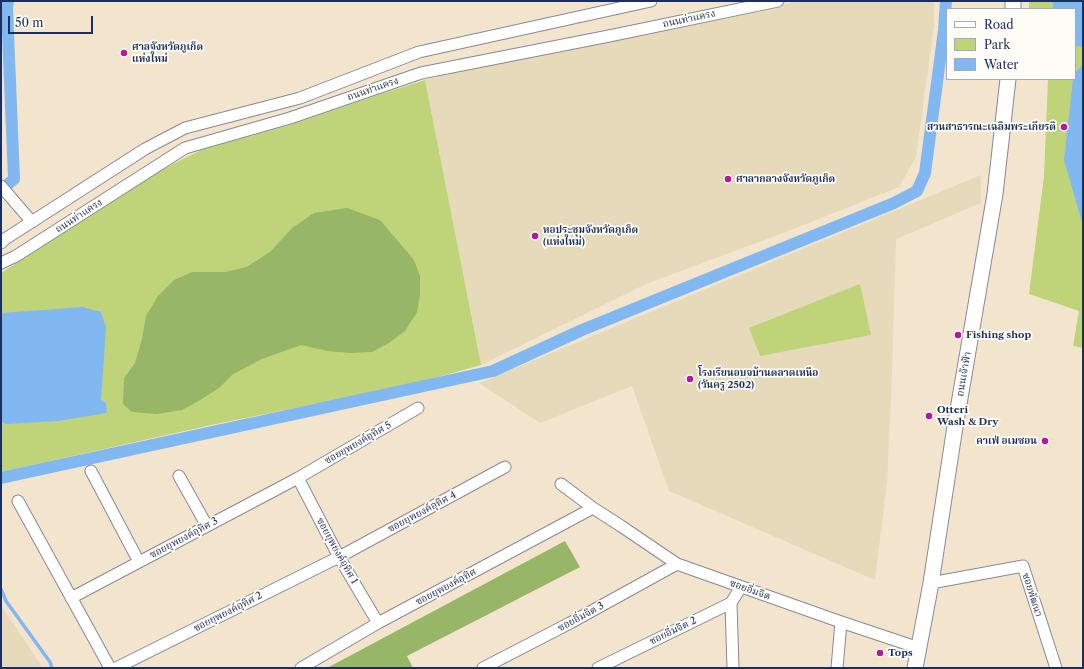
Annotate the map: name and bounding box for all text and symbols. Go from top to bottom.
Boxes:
scale bar [10,8,95,34]
street label: ถนนท่าแครง [662,8,716,30]
legend [946,8,1076,80]
text: 50 m [15,15,44,30]
text: Road [984,17,1014,32]
text: Park [984,37,1010,52]
place label: ศาลจังหวัดภูเก็ต แห่งใหม่ [132,41,203,64]
marker: ศาลจังหวัดภูเก็ต แห่งใหม่ [119,48,129,58]
text: Water [984,57,1018,72]
street label: ถนนท่าแครง [346,75,400,103]
place label: สวนสาธารณะเฉลิมพระเกียรติ [927,121,1056,133]
marker: สวนสาธารณะเฉลิมพระเกียรติ [1059,122,1069,132]
place label: ศาลากลางจังหวัดภูเก็ต [736,173,835,185]
marker: ศาลากลางจังหวัดภูเก็ต [723,174,733,184]
street label: ถนนท่าแครง [53,196,105,236]
place label: หอประชุมจังหวัดภูเก็ต (แห่งใหม่) [543,224,638,248]
marker: หอประชุมจังหวัดภูเก็ต (แห่งใหม่) [530,231,540,241]
place label: Fishing shop [966,329,1031,341]
marker: Fishing shop [953,330,963,340]
street label: ถนนเจ้าฟ้า [954,351,974,397]
place label: โรงเรียนอบจบ้านตลาดเหนือ (วันครู 2502) [698,367,818,390]
marker: โรงเรียนอบจบ้านตลาดเหนือ (วันครู 2502) [685,374,695,384]
place label: Otteri Wash & Dry [937,404,998,428]
marker: Otteri Wash & Dry [924,411,934,421]
street label: ซอยยุพยงค์อุทิศ 5 [322,419,394,467]
place label: คาเฟ่ อเมซอน [976,435,1037,447]
marker: คาเฟ่ อเมซอน [1040,436,1050,446]
street label: ซอยยุพยงค์อุทิศ 4 [386,489,458,535]
street label: ซอยยุพยงค์อุทิศ 3 [148,515,220,561]
street label: ซอยยุพยงค์อุทิศ 1 [314,516,360,586]
street label: ซอยยุพยงค์อุทิศ [414,566,478,608]
street label: ซอยพัฒนา [1019,572,1045,618]
street label: ซอยอิ่มจิต [728,577,772,603]
street label: ซอยยุพยงค์อุทิศ 2 [192,589,264,635]
street label: ซอยอิ่มจิต 3 [556,600,606,634]
street label: ซอยอิ่มจิต 2 [648,614,698,648]
place label: Tops [888,647,913,659]
marker: Tops [875,648,885,658]

